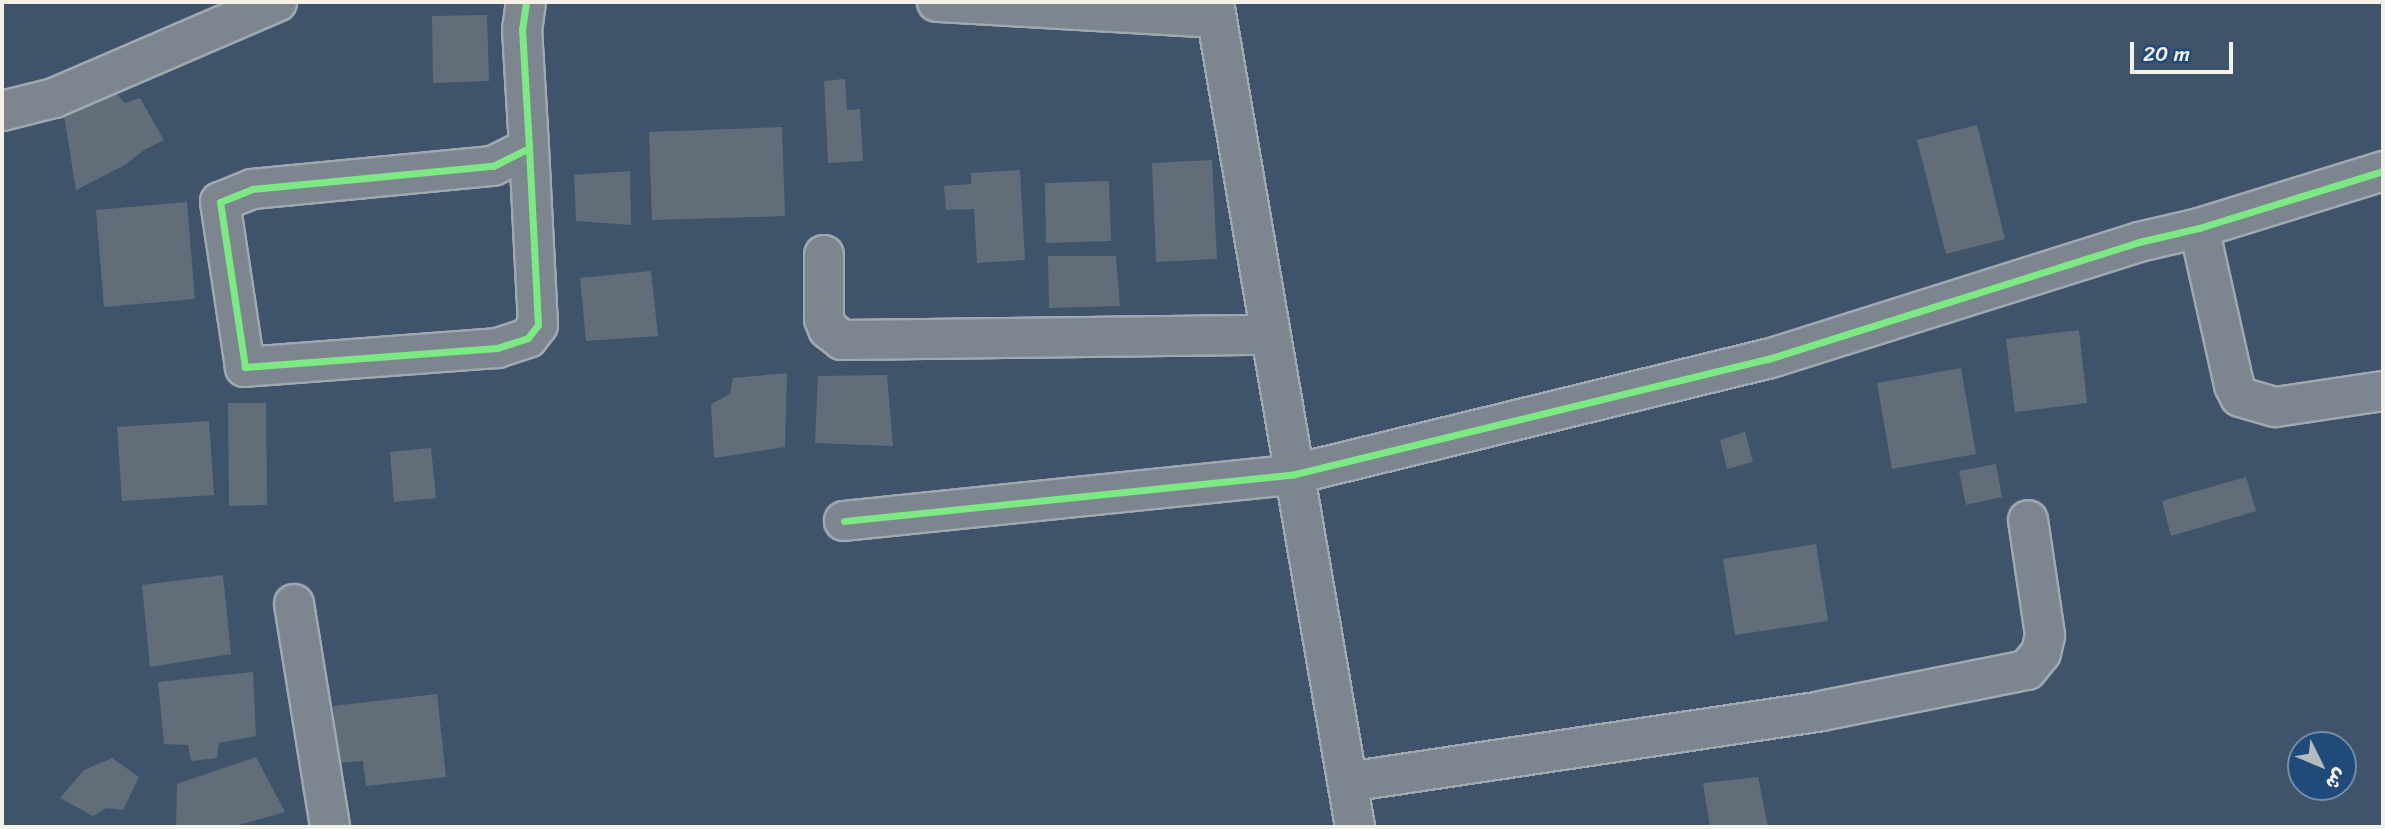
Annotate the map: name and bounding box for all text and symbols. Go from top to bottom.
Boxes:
scale bar [2133,28,2236,72]
text: 20 m [2143,35,2190,73]
north arrow [2287,731,2357,801]
text: ش [2317,760,2355,798]

